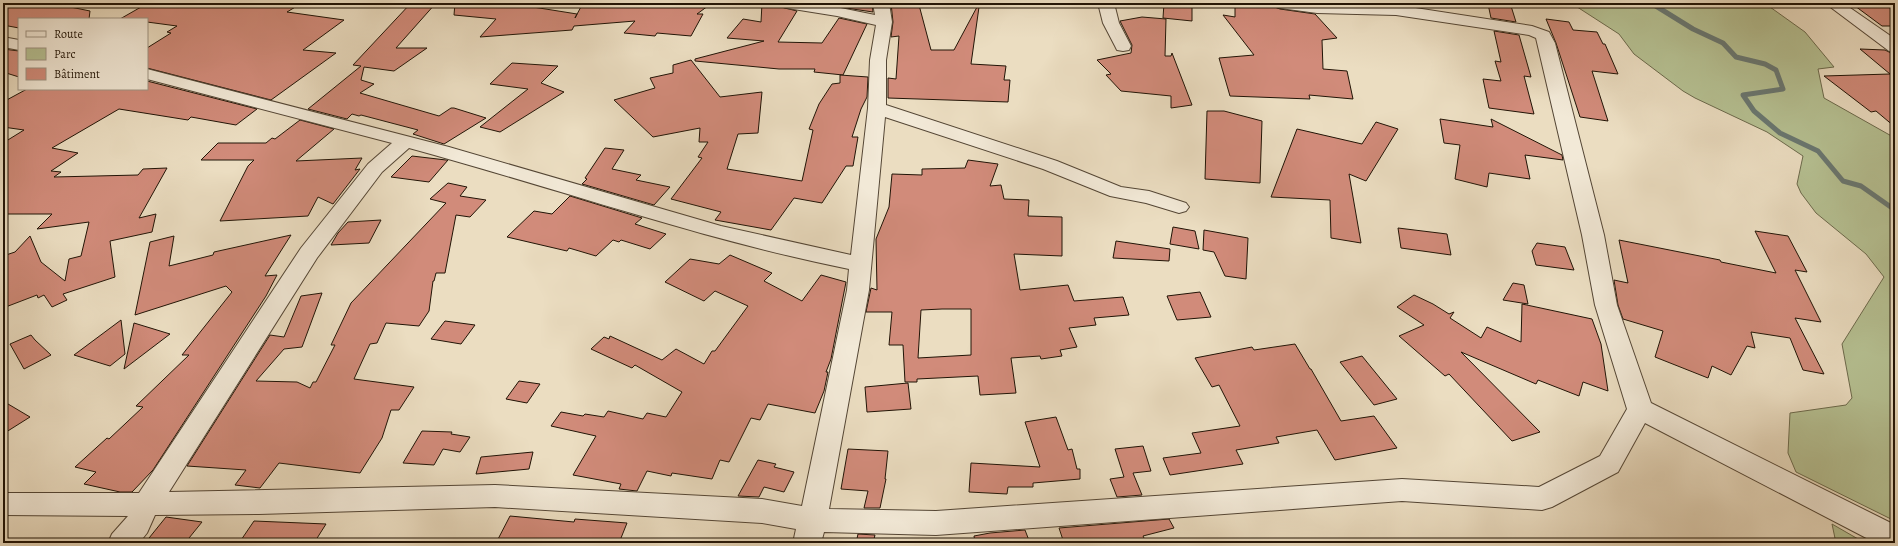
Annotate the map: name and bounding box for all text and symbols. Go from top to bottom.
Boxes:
legend [18,18,148,90]
text: Route [54,26,83,42]
text: Parc [54,46,76,62]
text: Bâtiment [54,66,100,82]

